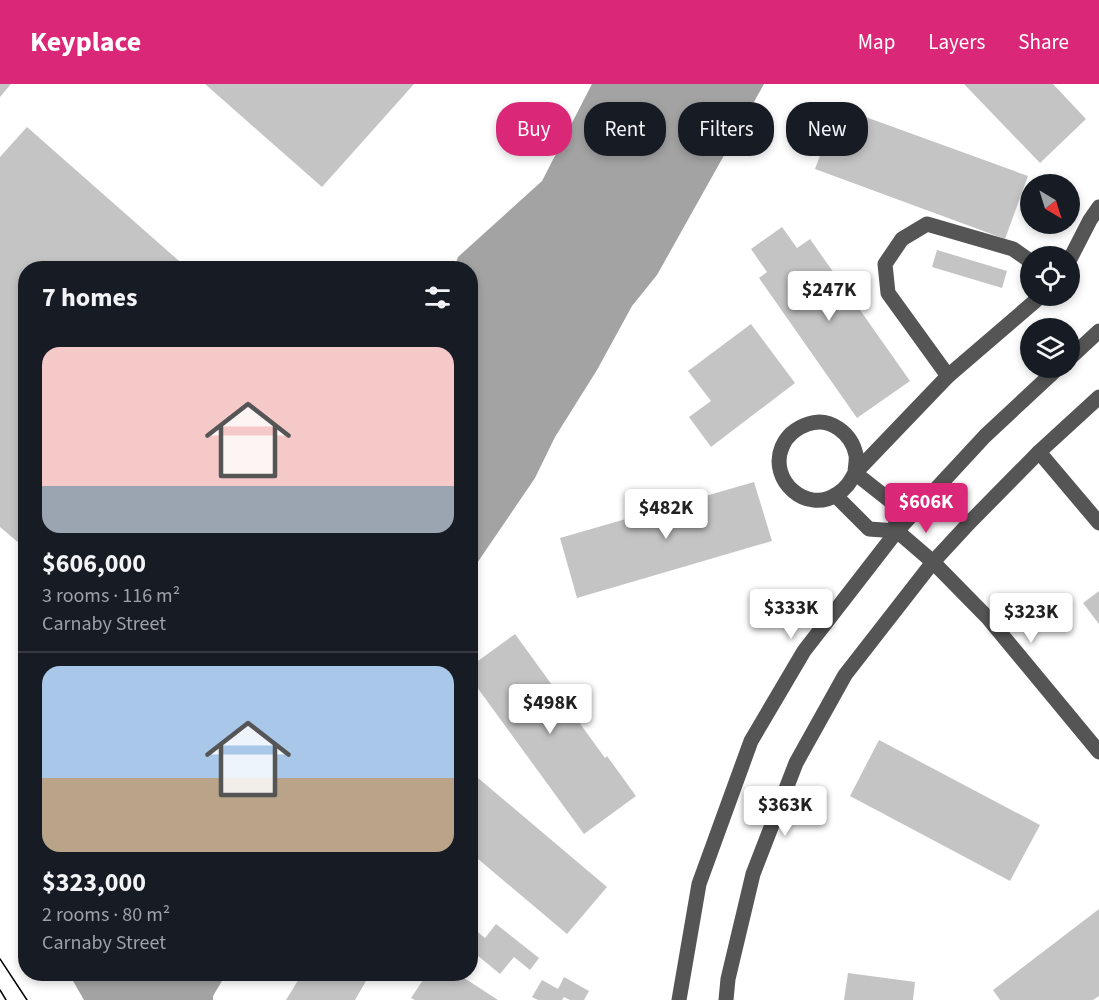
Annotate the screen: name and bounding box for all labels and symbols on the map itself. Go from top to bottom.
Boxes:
north arrow [1020,174,1080,234]
pin: $247K [787,271,871,322]
pin: $606K [884,483,968,534]
pin: $482K [624,489,708,540]
pin: $333K [749,589,833,640]
pin: $323K [989,593,1073,644]
pin: $498K [508,684,592,735]
pin: $363K [743,786,827,837]

